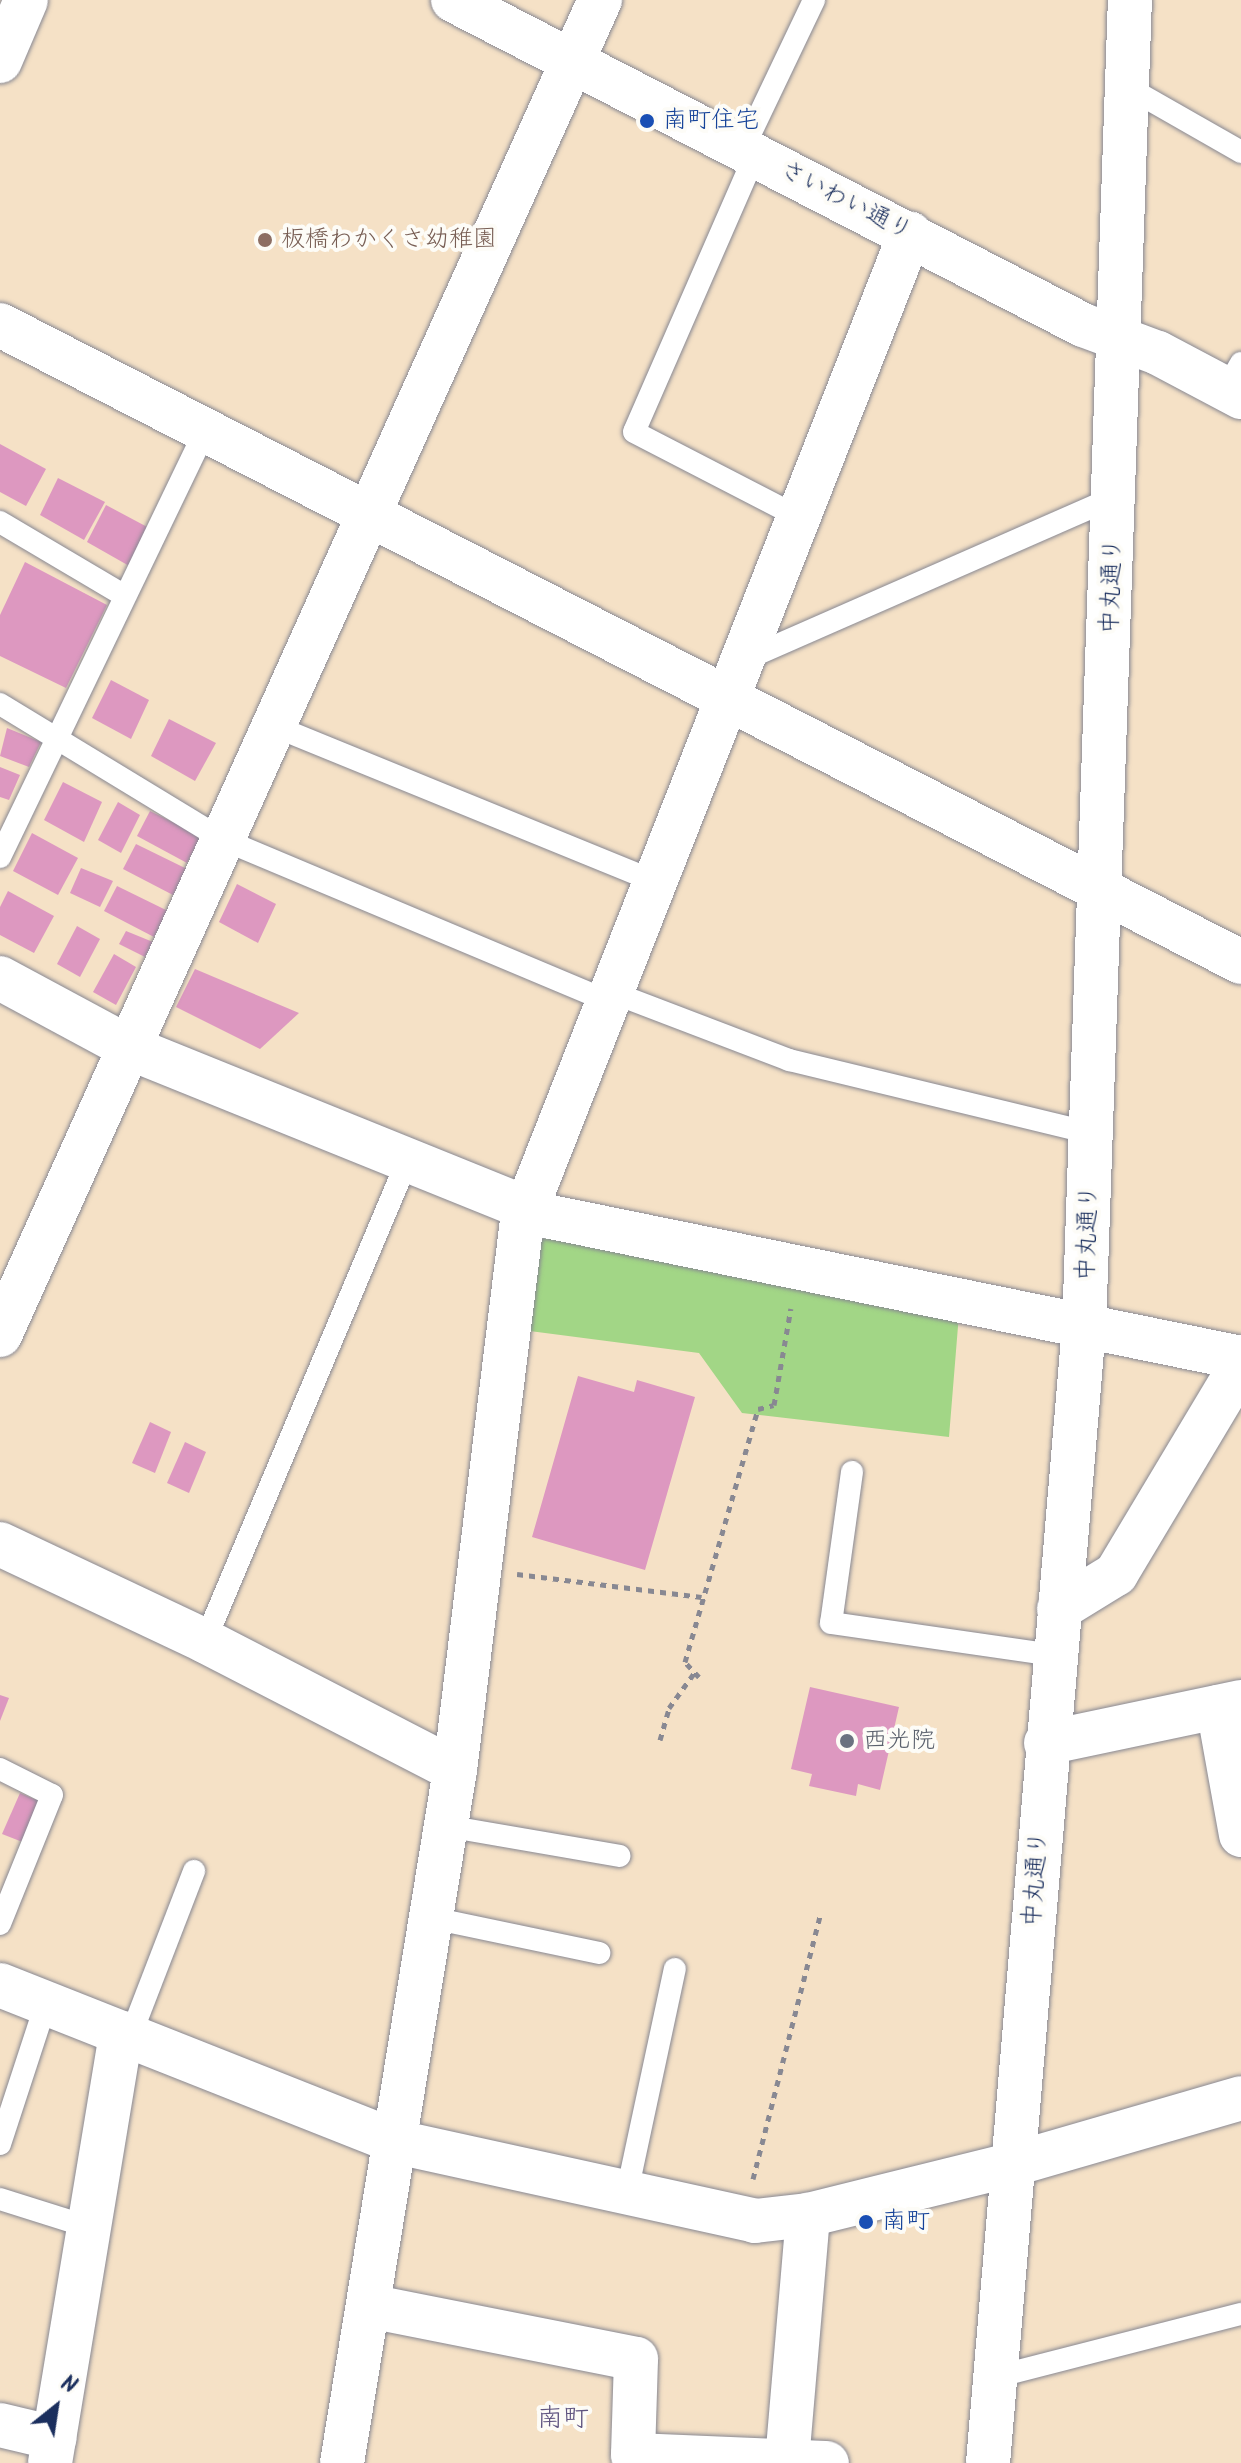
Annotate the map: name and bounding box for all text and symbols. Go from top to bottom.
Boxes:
place label: 南町住宅 [663,107,759,135]
marker: 南町住宅 [638,112,656,130]
street label: さいわい通り [775,155,917,247]
place label: 板橋わかくさ幼稚園 [281,226,497,254]
marker: 板橋わかくさ幼稚園 [256,231,274,249]
street label: 中丸通り [1096,538,1128,634]
street label: 中丸通り [1072,1185,1104,1281]
place label: 西光院 [863,1727,935,1755]
marker: 西光院 [838,1732,856,1750]
street label: 中丸通り [1018,1830,1054,1928]
place label: 南町 [882,2208,930,2236]
marker: 南町 [857,2213,875,2231]
north arrow [16,2367,96,2447]
text: N [53,2367,83,2404]
district label: 南町 [537,2404,589,2436]

